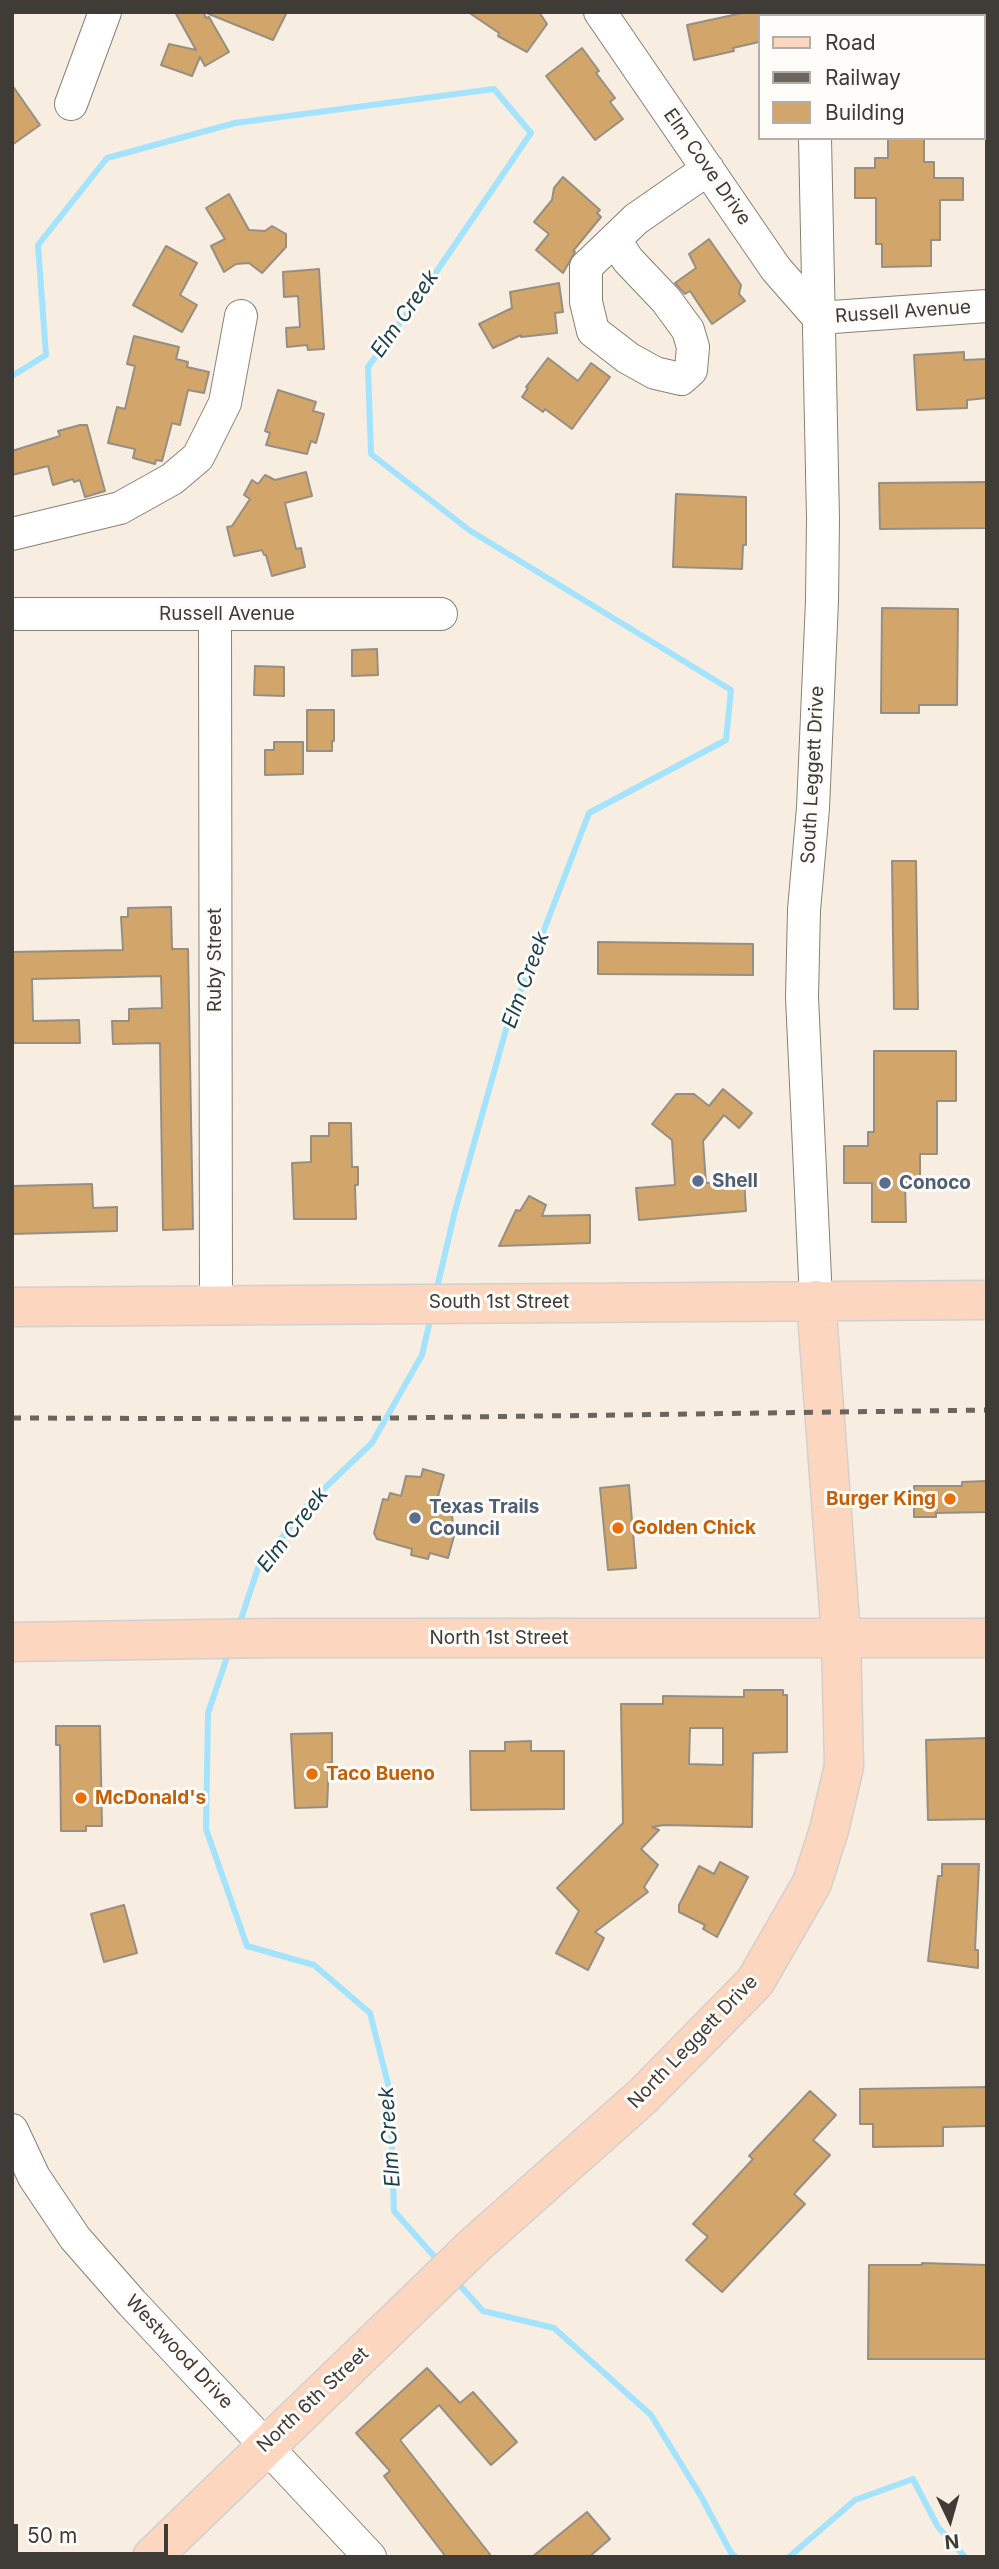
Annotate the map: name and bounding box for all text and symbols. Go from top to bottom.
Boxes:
legend [758,14,985,140]
text: Road [825,30,876,55]
text: Railway [825,65,901,90]
text: Building [825,100,905,125]
street label: Elm Cove Drive [658,104,756,230]
water label: Elm Creek [366,266,444,362]
street label: Russell Avenue [834,296,972,328]
street label: Russell Avenue [159,603,295,625]
street label: South Leggett Drive [797,685,829,865]
street label: Ruby Street [204,908,226,1012]
water label: Elm Creek [497,928,555,1032]
place label: Shell [712,1170,758,1192]
place label: Conoco [899,1172,971,1194]
marker: Shell [690,1173,706,1189]
marker: Conoco [877,1175,893,1191]
street label: South 1st Street [429,1291,569,1313]
water label: Elm Creek [252,1483,334,1577]
place label: Burger King [826,1488,936,1510]
marker: Burger King [942,1491,958,1507]
place label: Texas Trails Council [429,1496,539,1540]
marker: Texas Trails Council [407,1510,423,1526]
place label: Golden Chick [632,1517,756,1539]
marker: Golden Chick [610,1520,626,1536]
street label: North 1st Street [430,1627,568,1649]
place label: Taco Bueno [326,1763,435,1785]
marker: Taco Bueno [304,1766,320,1782]
place label: McDonald's [95,1787,206,1809]
marker: McDonald's [73,1790,89,1806]
street label: North Leggett Drive [623,1971,763,2113]
water label: Elm Creek [374,2086,406,2188]
street label: Westwood Drive [120,2290,238,2414]
street label: North 6th Street [253,2343,373,2457]
north arrow [915,2485,985,2555]
scale bar [18,2510,172,2554]
text: 50 m [27,2523,77,2548]
text: N [944,2529,960,2554]

